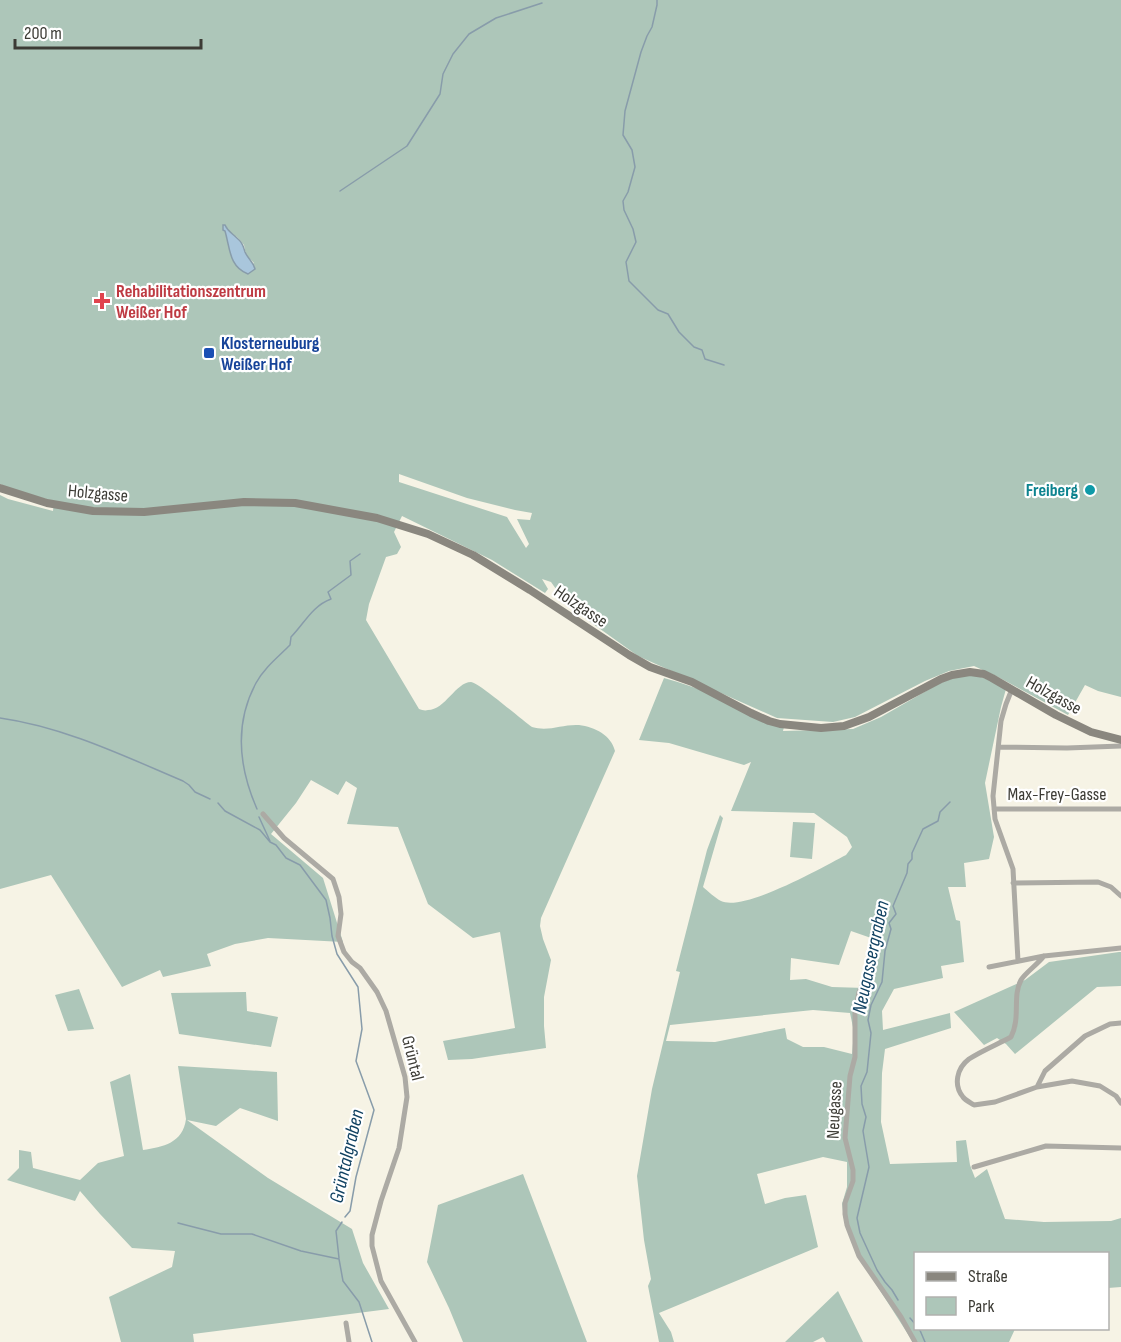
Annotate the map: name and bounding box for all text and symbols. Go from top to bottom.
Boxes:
scale bar [15,12,201,50]
text: 200 m [24,23,62,44]
place label: Rehabilitationszentrum Weißer Hof [116,281,266,323]
marker: Rehabilitationszentrum Weißer Hof [93,292,111,310]
place label: Klosterneuburg Weißer Hof [221,333,320,375]
marker: Klosterneuburg Weißer Hof [202,346,216,360]
street label: Holzgasse [67,480,129,507]
place label: Freiberg [1026,480,1078,501]
marker: Freiberg [1083,483,1097,497]
street label: Holzgasse [550,581,612,632]
street label: Holzgasse [1022,672,1085,719]
street label: Max-Frey-Gasse [1008,784,1106,805]
water label: Neugassergraben [847,898,895,1016]
street label: Grüntal [397,1034,428,1083]
street label: Neugasse [823,1081,846,1139]
water label: Grüntalgraben [325,1107,369,1205]
legend [914,1252,1109,1330]
text: Straße [968,1266,1008,1287]
text: Park [968,1296,994,1317]

